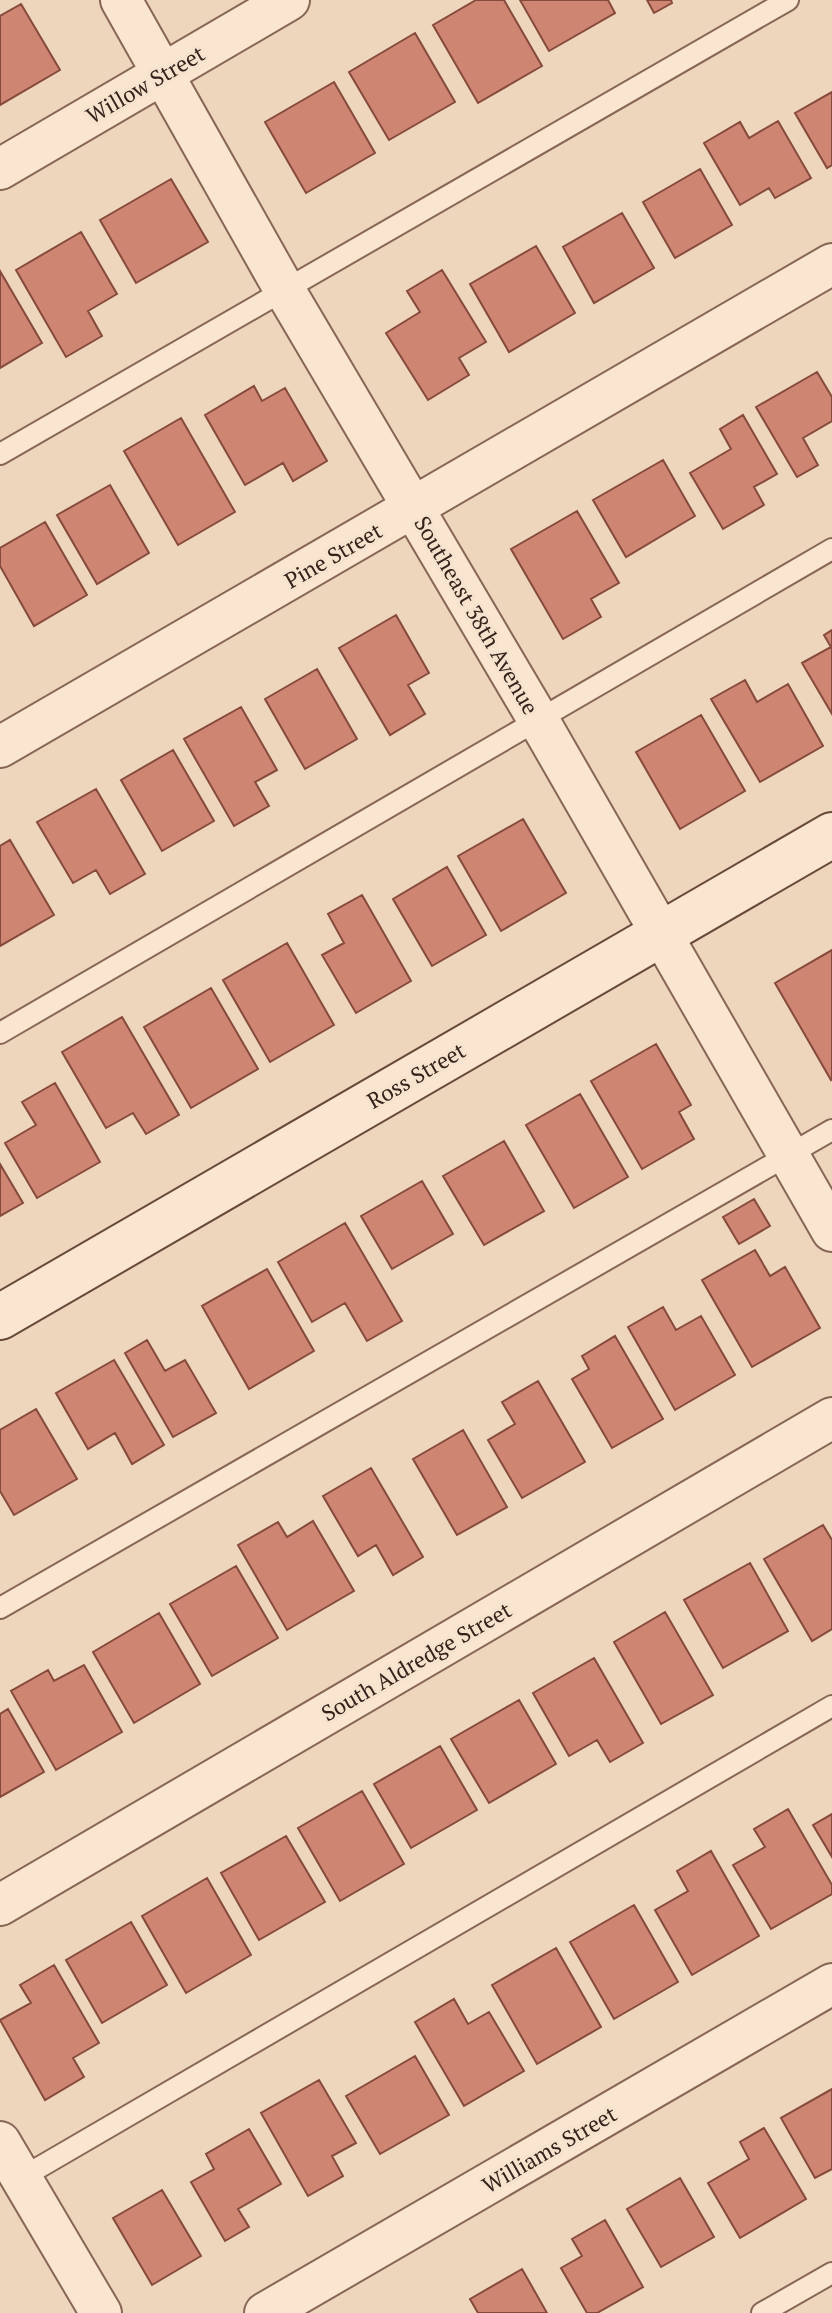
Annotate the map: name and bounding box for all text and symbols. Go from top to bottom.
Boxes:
street label: Willow Street [80,38,210,130]
street label: Southeast 38th Avenue [408,511,546,719]
street label: Pine Street [279,515,387,595]
street label: Ross Street [362,1035,470,1115]
street label: South Aldredge Street [316,1595,516,1727]
street label: Williams Street [476,2099,622,2199]

